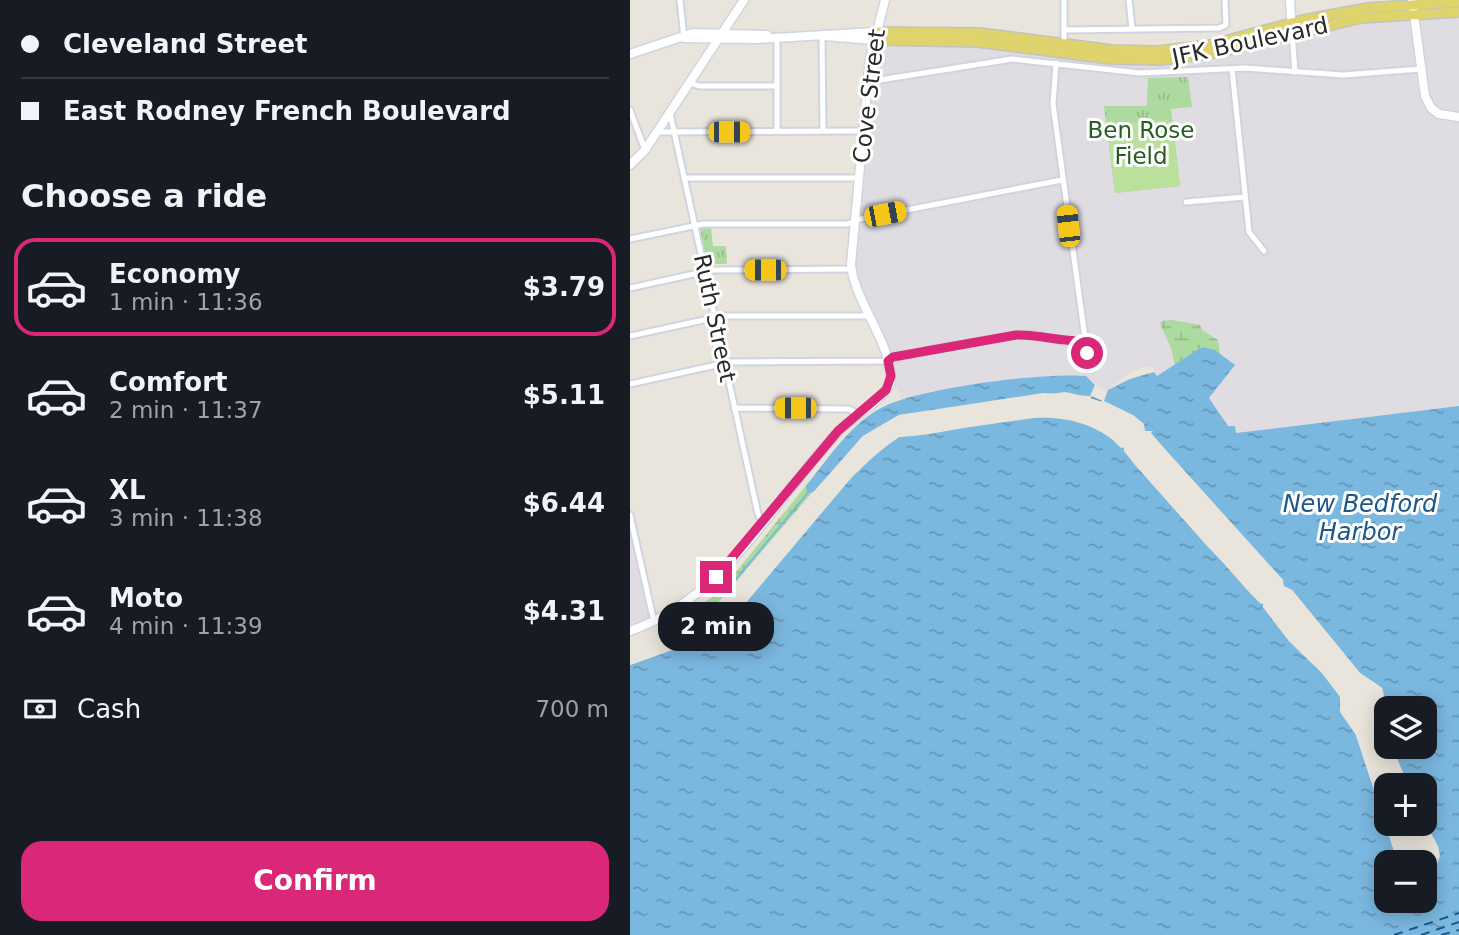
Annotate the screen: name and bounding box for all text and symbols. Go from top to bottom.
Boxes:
street label: JFK Boulevard [1168,12,1330,71]
street label: Cove Street [848,27,890,165]
text: Cleveland Street [63,29,308,59]
text: East Rodney French Boulevard [63,96,511,126]
park label: Ben Rose Field [1088,117,1194,169]
car [709,122,751,143]
text: Choose a ride [21,177,267,215]
car [863,200,908,228]
car [1056,204,1081,248]
street label: Ruth Street [689,252,741,384]
icon: car [25,256,88,319]
text: Economy [109,259,240,289]
car [745,260,787,281]
text: $3.79 [523,272,605,302]
text: 1 min · 11:36 [109,289,263,315]
route start [1071,337,1103,369]
icon: car [25,364,88,427]
text: Comfort [109,367,227,397]
text: $5.11 [523,380,605,410]
text: 2 min · 11:37 [109,397,263,423]
car [775,398,817,419]
icon: car [25,472,88,535]
text: XL [109,475,146,505]
text: $6.44 [523,488,605,518]
water label: New Bedford Harbor [1283,490,1438,546]
text: 3 min · 11:38 [109,505,263,531]
route end [700,561,732,593]
icon: car [25,580,88,643]
text: Moto [109,583,183,613]
text: $4.31 [523,596,605,626]
callout: 2 min [658,602,774,650]
text: 4 min · 11:39 [109,613,263,639]
text: 2 min [680,613,752,639]
icon: cash [21,690,59,728]
text: Cash [77,694,141,724]
text: 700 m [535,696,609,722]
map controls [1374,696,1437,913]
button: layers [1374,696,1437,759]
button: + [1374,773,1437,836]
button: Confirm [21,841,609,921]
button: − [1374,850,1437,913]

